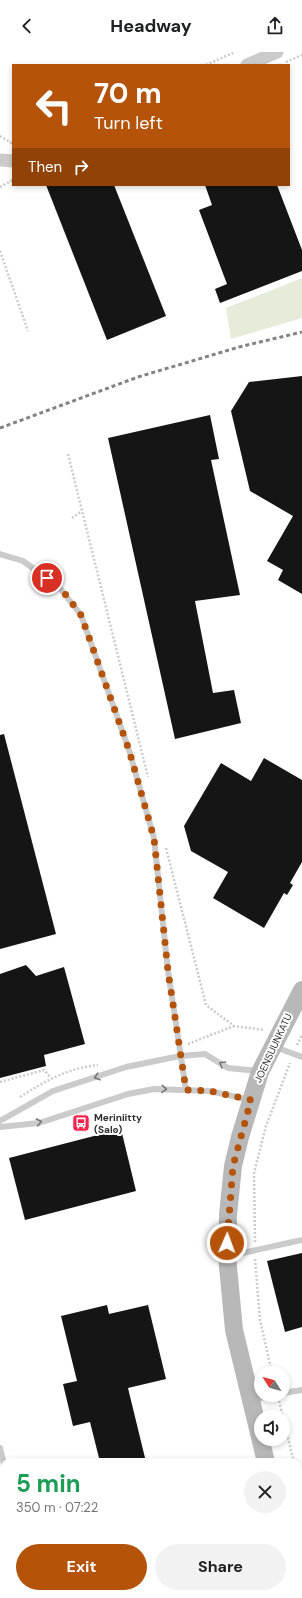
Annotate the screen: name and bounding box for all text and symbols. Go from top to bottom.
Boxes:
text: Headway [110,14,192,38]
icon: back [16,15,38,37]
icon: share [264,15,286,37]
text: 70 m [94,75,162,112]
icon: left [28,80,80,132]
text: Turn left [94,111,163,135]
icon: right [70,156,92,178]
text: Then [28,157,62,177]
pin [30,561,64,595]
icon: arrive [36,567,58,589]
street label: JOENSUUNKATU [251,1011,295,1085]
one-way arrow [219,1062,226,1069]
one-way arrow [94,1072,101,1081]
one-way arrow [161,1085,167,1094]
place label: Meriniitty (Salo) [94,1111,142,1136]
bus stop icon: Meriniitty (Salo) [71,1113,91,1133]
one-way arrow [35,1119,42,1127]
position arrow [206,1222,248,1264]
north arrow [254,1366,290,1402]
map controls [254,1366,290,1446]
button: sound [254,1410,290,1446]
text: 5 min [16,1468,81,1499]
button: close [244,1471,286,1513]
text: 350 m · 07:22 [16,1499,98,1516]
button: Exit [16,1544,147,1590]
button: Share [155,1544,286,1590]

